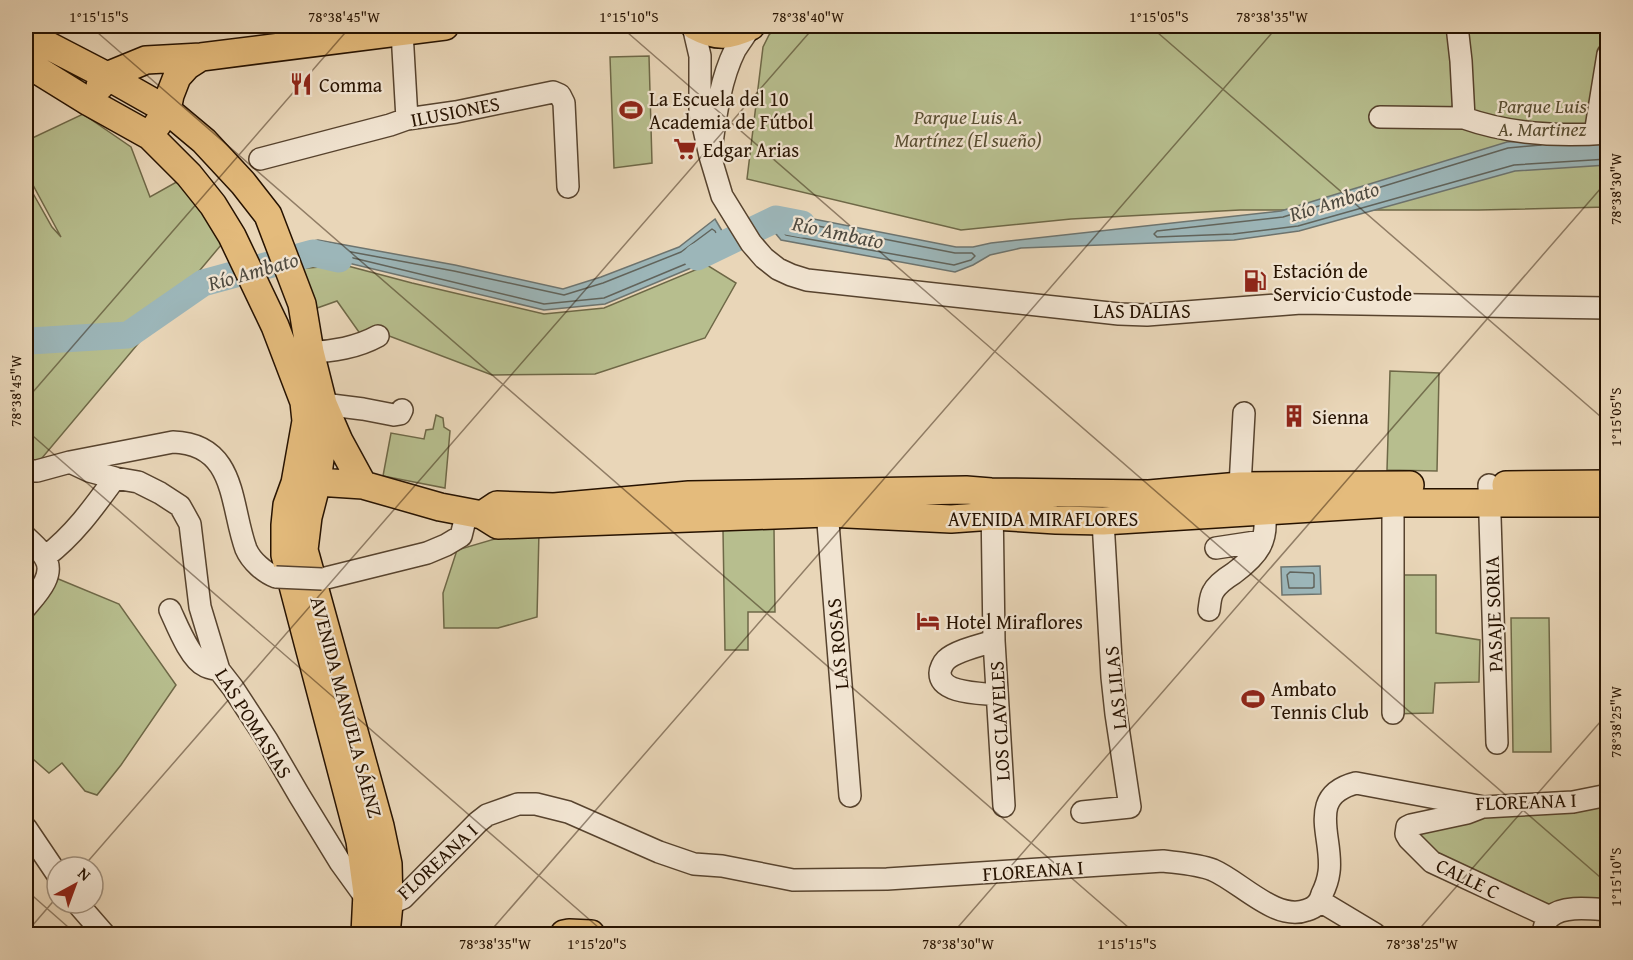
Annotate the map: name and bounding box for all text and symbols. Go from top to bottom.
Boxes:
text: 1°15'15"S [69,6,129,27]
text: 78°38'45"W [308,6,380,27]
text: 1°15'10"S [599,6,659,27]
text: 78°38'40"W [772,6,844,27]
text: 1°15'05"S [1129,6,1189,27]
text: 78°38'35"W [1236,6,1308,27]
place label: Comma [319,70,383,99]
restaurant icon: Comma [288,71,314,97]
place label: La Escuela del 10 Academia de Fútbol [649,84,814,136]
street label: ILUSIONES [408,88,502,134]
park label: Parque Luis A. Martinez [1496,91,1587,143]
sports icon: La Escuela del 10 Academia de Fútbol [618,97,644,123]
park label: Parque Luis A. Martínez (El sueño) [894,102,1042,154]
place label: Edgar Arias [703,135,799,164]
supermarket icon: Edgar Arias [672,136,698,162]
text: 78°38'30"W [1605,153,1626,225]
water label: Río Ambato [1284,173,1383,230]
water label: Río Ambato [788,207,887,257]
water label: Río Ambato [203,243,302,299]
place label: Estación de Servicio Custode [1273,256,1412,308]
fuel station icon: Estación de Servicio Custode [1242,268,1268,294]
street label: LAS DALIAS [1093,296,1191,325]
text: 78°38'45"W [5,355,26,427]
text: 1°15'05"S [1605,387,1626,447]
place label: Sienna [1312,402,1369,431]
building icon: Sienna [1281,403,1307,429]
street label: AVENIDA MIRAFLORES [948,504,1138,533]
street label: PASAJE SORIA [1476,555,1510,673]
street label: AVENIDA MANUELA SÁENZ [303,593,391,821]
street label: LAS ROSAS [819,597,855,691]
place label: Hotel Miraflores [946,607,1083,636]
hotel icon: Hotel Miraflores [915,608,941,634]
street label: LAS LILAS [1096,645,1134,731]
street label: LOS CLAVELES [981,660,1017,782]
street label: LAS POMASIAS [209,662,299,784]
place label: Ambato Tennis Club [1271,674,1369,726]
sports icon: Ambato Tennis Club [1240,686,1266,712]
text: 78°38'25"W [1605,686,1626,758]
street label: FLOREANA I [1475,785,1577,817]
street label: FLOREANA I [390,816,484,906]
text: 1°15'10"S [1605,847,1626,907]
street label: CALLE C [1431,850,1505,906]
street label: FLOREANA I [982,852,1084,888]
north arrow [45,855,105,915]
text: N [73,861,97,886]
text: 78°38'35"W [459,933,531,954]
text: 1°15'20"S [567,933,627,954]
text: 78°38'30"W [922,933,994,954]
text: 1°15'15"S [1097,933,1157,954]
text: 78°38'25"W [1386,933,1458,954]

